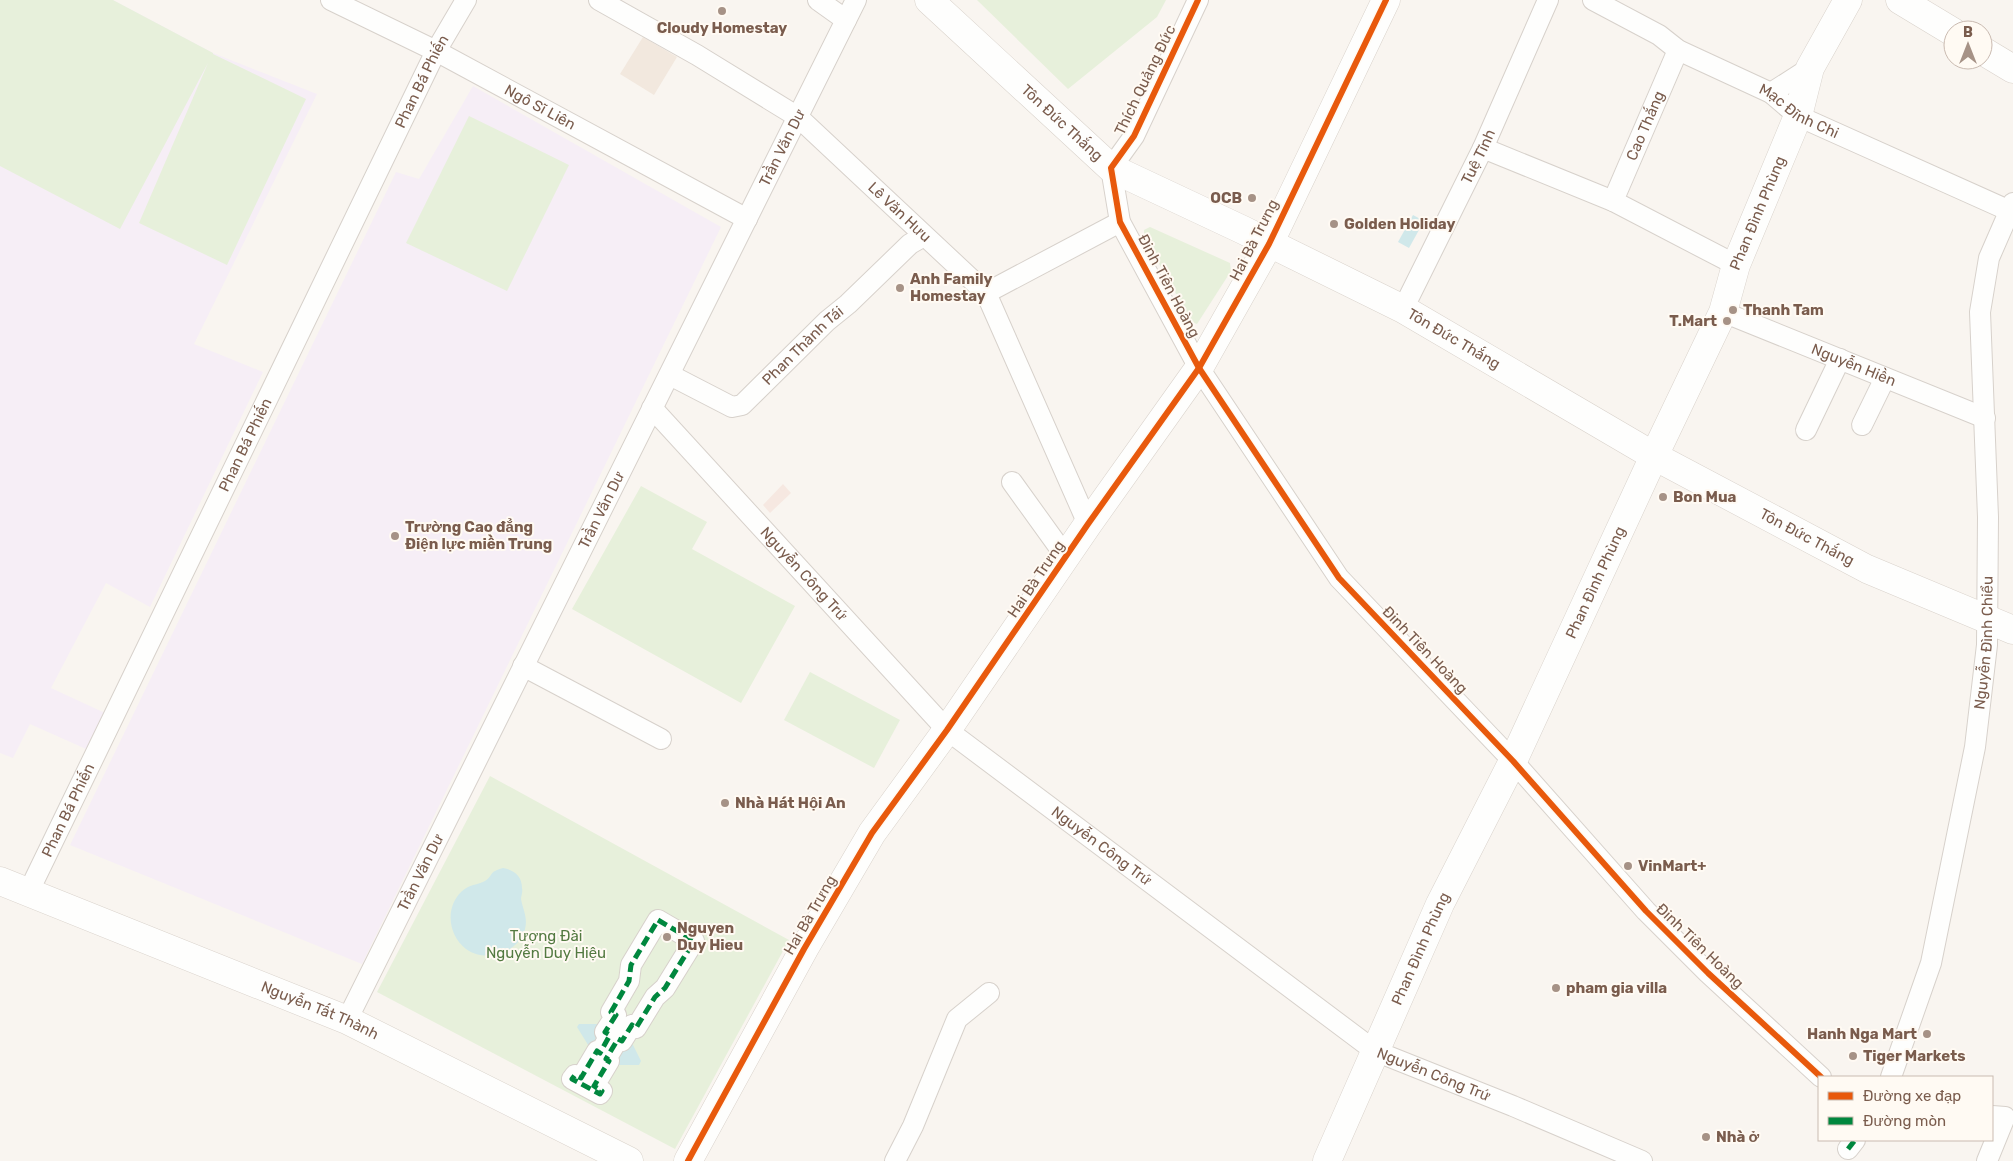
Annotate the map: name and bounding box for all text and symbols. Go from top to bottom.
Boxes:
marker: Cloudy Homestay [716,5,728,17]
place label: Cloudy Homestay [657,19,787,37]
north arrow [1943,20,1993,70]
street label: Thích Quảng Đức [1111,22,1179,138]
text: B [1963,24,1973,41]
street label: Phan Bá Phiến [391,32,452,131]
street label: Mạc Đĩnh Chi [1756,80,1842,142]
street label: Ngô Sĩ Liên [501,81,579,134]
street label: Tôn Đức Thắng [1017,81,1107,165]
street label: Cao Thắng [1623,88,1668,163]
street label: Trần Văn Dư [756,106,809,189]
street label: Tuệ Tĩnh [1457,126,1499,187]
street label: Phan Đình Phùng [1726,153,1789,273]
street label: Lê Văn Hưu [864,178,935,246]
place label: OCB [1210,189,1242,207]
marker: OCB [1246,192,1258,204]
street label: Hai Bà Trưng [1226,196,1282,284]
place label: Golden Holiday [1344,215,1455,233]
marker: Golden Holiday [1328,218,1340,230]
street label: Đinh Tiên Hoàng [1134,231,1204,341]
place label: Anh Family Homestay [910,270,992,305]
marker: Anh Family Homestay [894,282,906,294]
place label: Thanh Tam [1743,301,1824,319]
street label: Phan Thành Tái [758,302,847,389]
marker: Thanh Tam [1727,304,1739,316]
street label: Tôn Đức Thắng [1404,305,1504,373]
place label: T.Mart [1669,312,1717,330]
marker: T.Mart [1721,315,1733,327]
street label: Nguyễn Hiền [1809,340,1899,390]
street label: Phan Bá Phiến [215,395,275,495]
street label: Trần Văn Dư [575,468,628,552]
place label: Bon Mua [1673,488,1737,506]
marker: Bon Mua [1657,491,1669,503]
street label: Tôn Đức Thắng [1757,505,1857,570]
place label: Trường Cao đẳng Điện lực miền Trung [405,518,552,553]
street label: Nguyễn Công Trứ [757,523,851,625]
street label: Phan Đình Phùng [1562,523,1629,641]
marker: Trường Cao đẳng Điện lực miền Trung [389,530,401,542]
street label: Hai Bà Trưng [1004,537,1068,621]
street label: Nguyễn Đình Chiểu [1970,576,1997,710]
street label: Đinh Tiên Hoàng [1379,602,1471,698]
street label: Phan Bá Phiến [38,760,98,860]
place label: Nhà Hát Hội An [735,794,846,812]
marker: Nhà Hát Hội An [719,797,731,809]
street label: Nguyễn Công Trứ [1048,803,1155,889]
street label: Trần Văn Dư [394,831,448,914]
place label: VinMart+ [1638,857,1706,875]
marker: VinMart+ [1622,860,1634,872]
street label: Hai Bà Trưng [780,872,840,958]
street label: Phan Đình Phùng [1388,889,1454,1008]
street label: Đinh Tiên Hoàng [1652,900,1748,992]
place label: Nguyen Duy Hieu [677,919,743,954]
park label: Tượng Đài Nguyễn Duy Hiệu [486,927,606,962]
marker: Nguyen Duy Hieu [661,931,673,943]
street label: Nguyễn Tất Thành [258,978,382,1043]
place label: pham gia villa [1566,979,1667,997]
marker: pham gia villa [1550,982,1562,994]
place label: Hanh Nga Mart [1807,1025,1917,1043]
marker: Hanh Nga Mart [1921,1028,1933,1040]
street label: Nguyễn Công Trứ [1374,1044,1493,1105]
place label: Tiger Markets [1863,1047,1965,1065]
marker: Tiger Markets [1847,1050,1859,1062]
legend [1818,1076,1993,1141]
text: Đường xe đạp [1863,1087,1961,1105]
text: Đường mòn [1863,1112,1946,1130]
place label: Nhà ở [1716,1128,1760,1146]
marker: Nhà ở [1700,1131,1712,1143]

